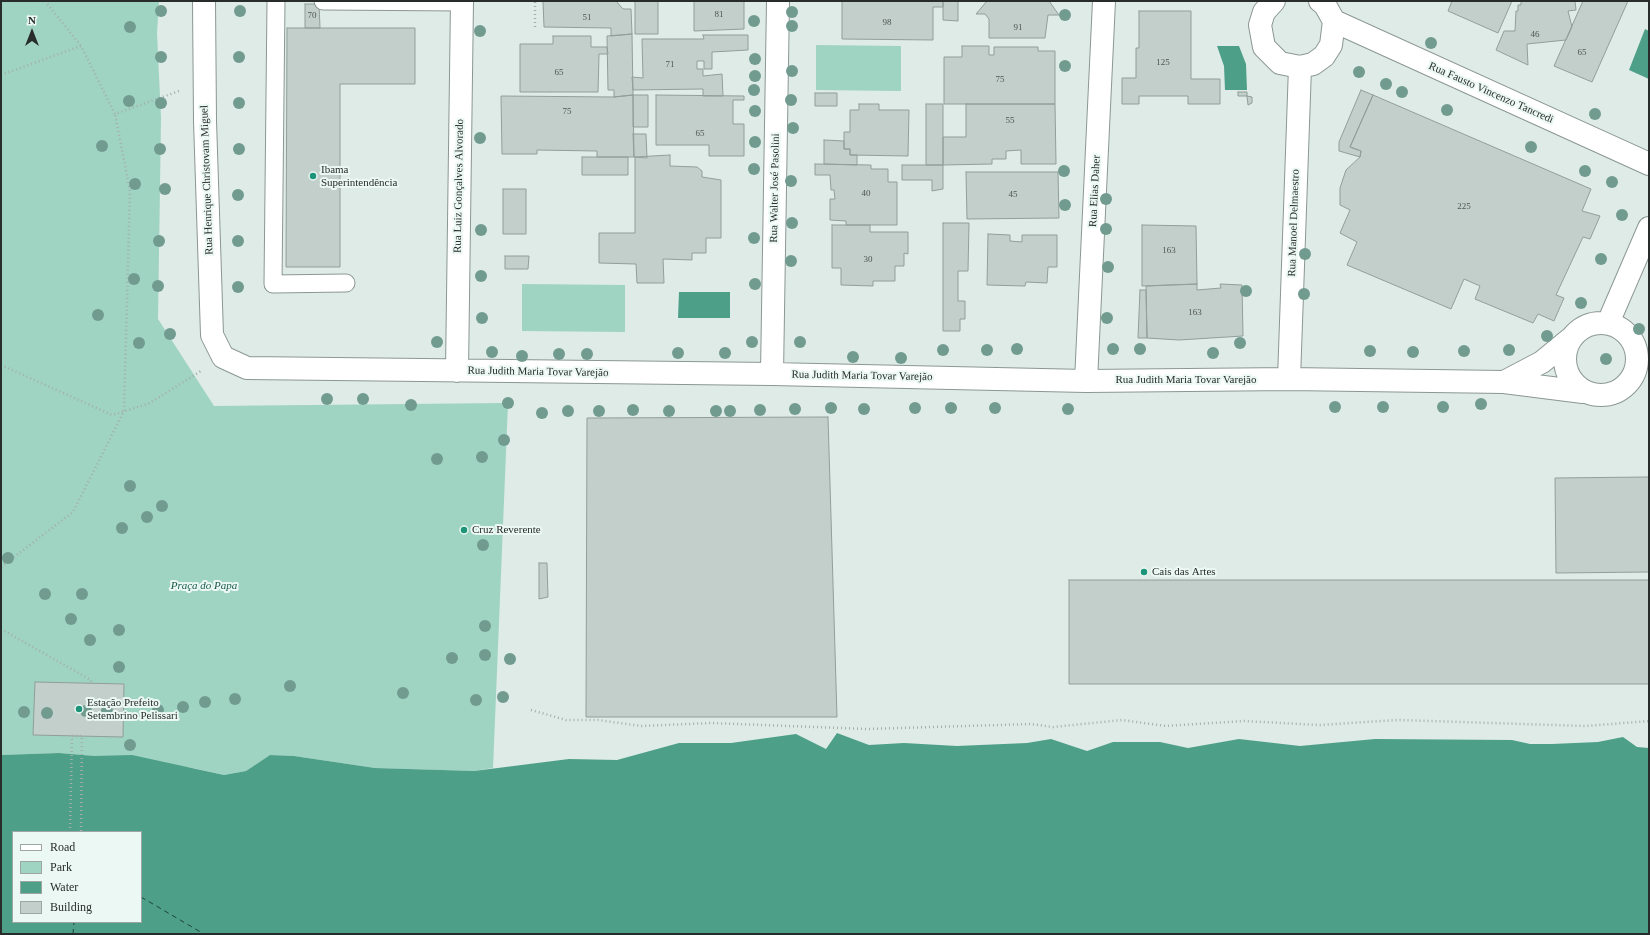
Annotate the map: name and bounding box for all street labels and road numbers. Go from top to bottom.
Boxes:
street label: Rua Fausto Vincenzo Tancredi [1427,59,1555,127]
street label: Rua Henrique Christovam Miguel [198,105,216,255]
street label: Rua Luiz Gonçalves Alvorado [451,119,467,253]
street label: Rua Walter José Pasolini [767,133,783,243]
street label: Rua Elias Daher [1087,155,1103,227]
street label: Rua Manoel Delmaestro [1286,169,1302,277]
street label: Rua Judith Maria Tovar Varejão [467,364,609,380]
street label: Rua Judith Maria Tovar Varejão [791,368,933,384]
street label: Rua Judith Maria Tovar Varejão [1116,373,1256,387]

